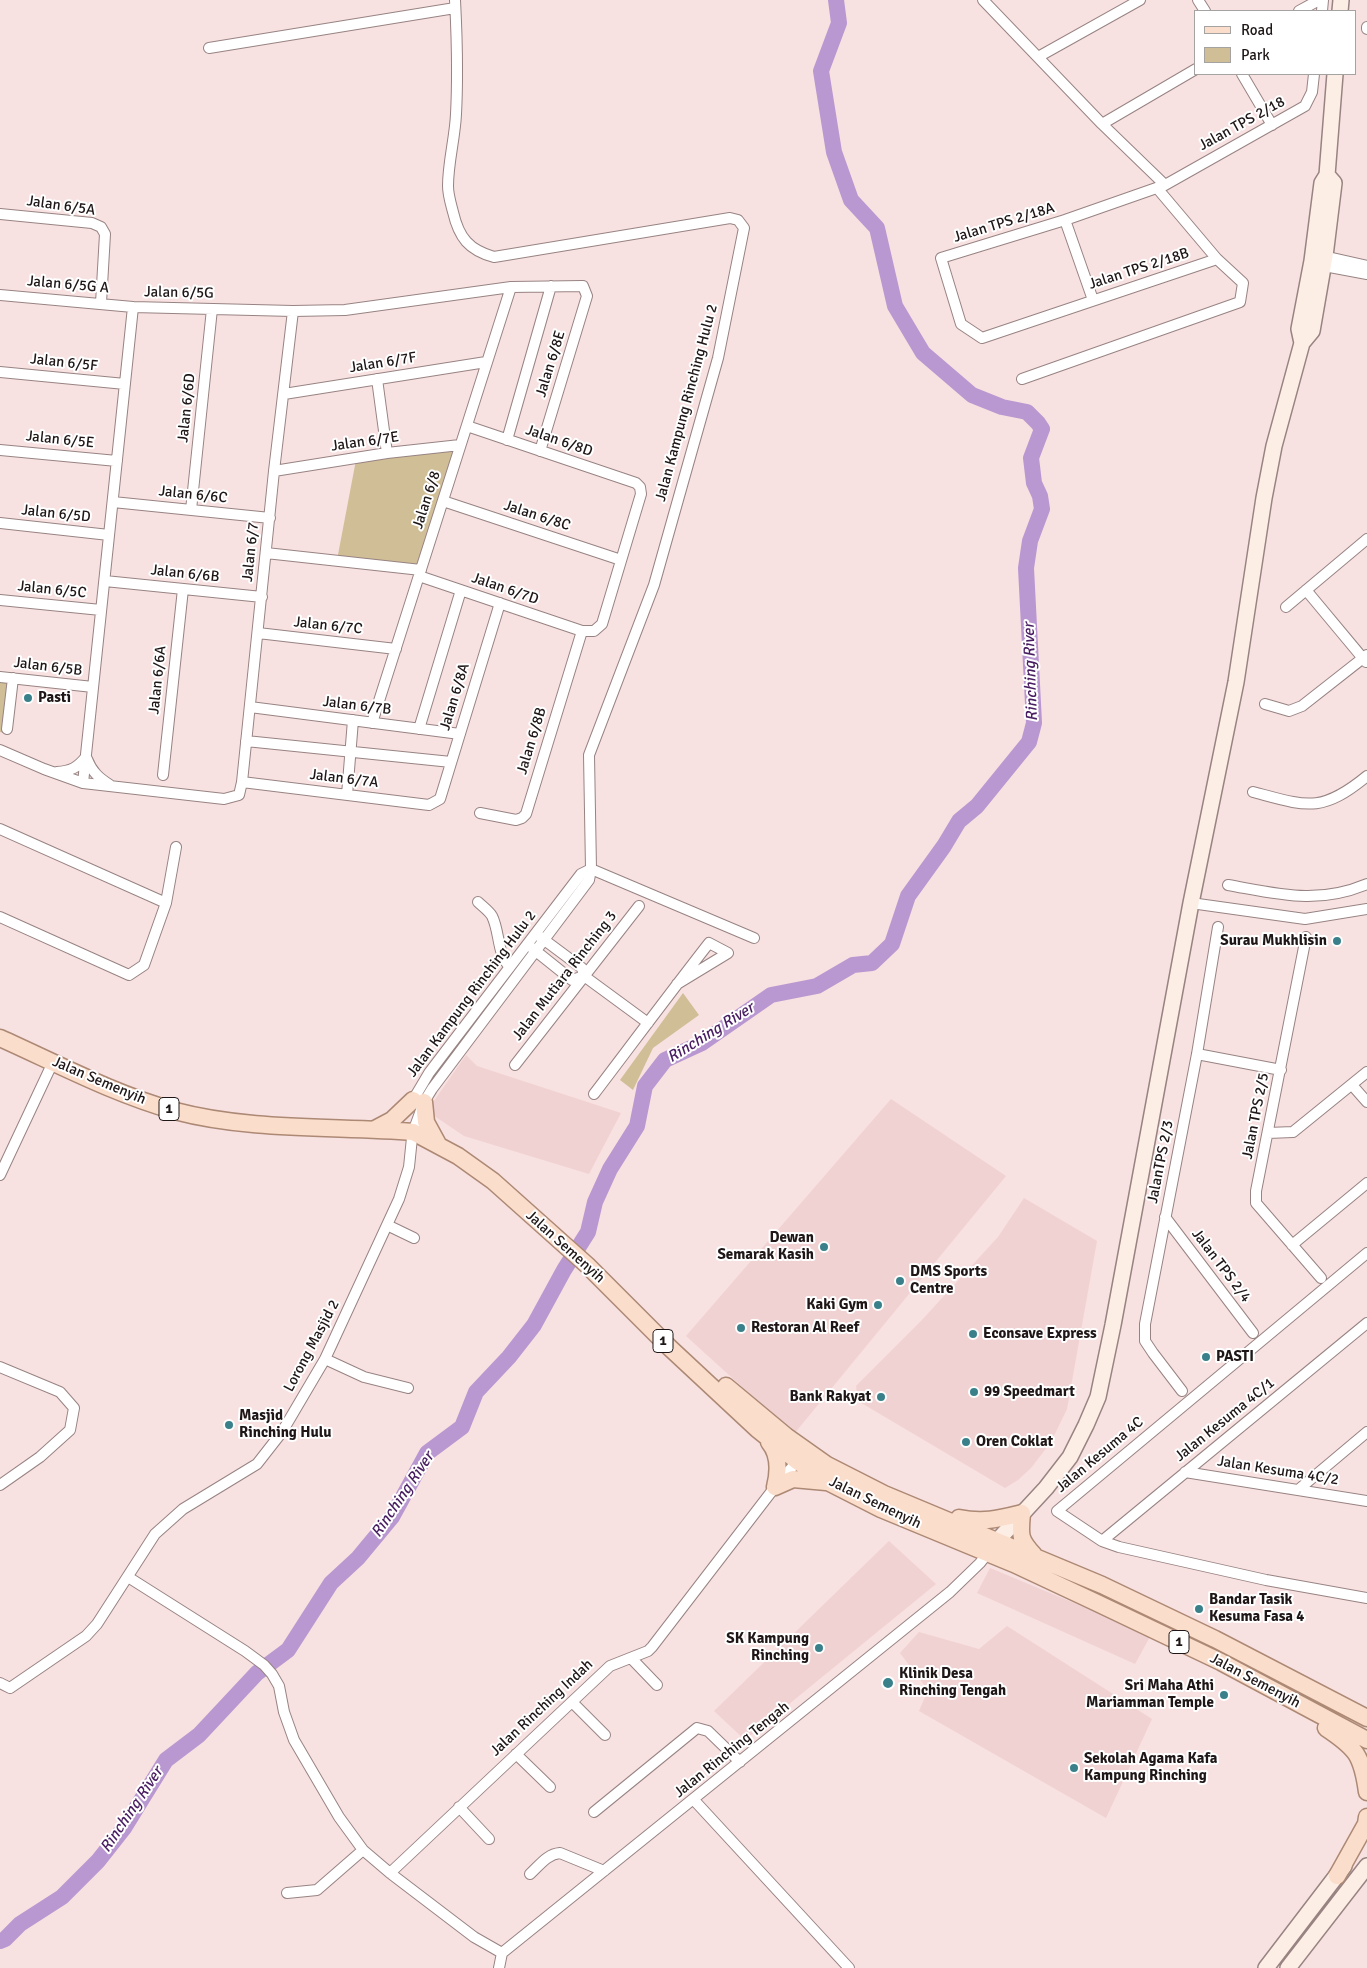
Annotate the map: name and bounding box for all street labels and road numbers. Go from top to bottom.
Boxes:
street label: Jalan TPS 2/18 [1196,93,1288,155]
street label: Jalan 6/5A [26,192,96,220]
street label: Jalan TPS 2/18A [951,199,1057,247]
street label: Jalan TPS 2/18B [1086,244,1192,294]
street label: Jalan 6/5G A [26,272,110,298]
street label: Jalan 6/5G [144,283,214,303]
street label: Jalan Kampung Rinching Hulu 2 [652,302,722,504]
street label: Jalan 6/8E [532,329,570,399]
street label: Jalan 6/7F [348,349,418,377]
street label: Jalan 6/5F [29,351,99,375]
street label: Jalan 6/6D [174,372,200,444]
street label: Jalan 6/8D [523,421,595,461]
street label: Jalan 6/5E [25,427,95,453]
street label: Jalan 6/7E [330,428,400,456]
street label: Jalan 6/8 [409,469,445,531]
street label: Jalan 6/6C [158,482,228,508]
street label: Jalan 6/8C [501,497,573,535]
street label: Jalan 6/5D [20,501,92,527]
street label: Jalan 6/7 [239,521,263,583]
street label: Jalan 6/6B [150,561,220,587]
street label: Jalan 6/7D [469,569,541,609]
street label: Jalan 6/5C [17,577,87,603]
street label: Jalan 6/7C [293,613,363,639]
street label: Jalan 6/6A [145,645,171,715]
street label: Jalan 6/5B [13,654,83,680]
street label: Jalan 6/8A [436,661,474,733]
street label: Jalan 6/7B [322,693,392,719]
street label: Jalan 6/8B [513,705,551,777]
street label: Jalan 6/7A [309,766,379,792]
street label: Jalan Kampung Rinching Hulu 2 [404,907,540,1081]
street label: Jalan Mutiara Rinching 3 [509,908,621,1044]
street label: Jalan Semenyih [49,1053,149,1109]
street label: Jalan TPS 2/5 [1239,1071,1273,1161]
road number: 1 [159,1098,179,1120]
street label: JalanTPS 2/3 [1144,1119,1178,1205]
street label: Jalan Semenyih [522,1207,608,1287]
street label: Jalan TPS 2/4 [1187,1226,1255,1306]
street label: Lorong Masjid 2 [280,1297,344,1395]
road number: 1 [653,1330,673,1352]
street label: Jalan Kesuma 4C/1 [1172,1374,1278,1466]
street label: Jalan Kesuma 4C [1053,1413,1147,1497]
street label: Jalan Kesuma 4C/2 [1216,1453,1340,1489]
street label: Jalan Semenyih [826,1473,924,1533]
road number: 1 [1169,1630,1189,1654]
street label: Jalan Semenyih [1207,1650,1303,1712]
street label: Jalan Rinching Indah [487,1656,597,1760]
street label: Jalan Rinching Tengah [671,1698,793,1802]

